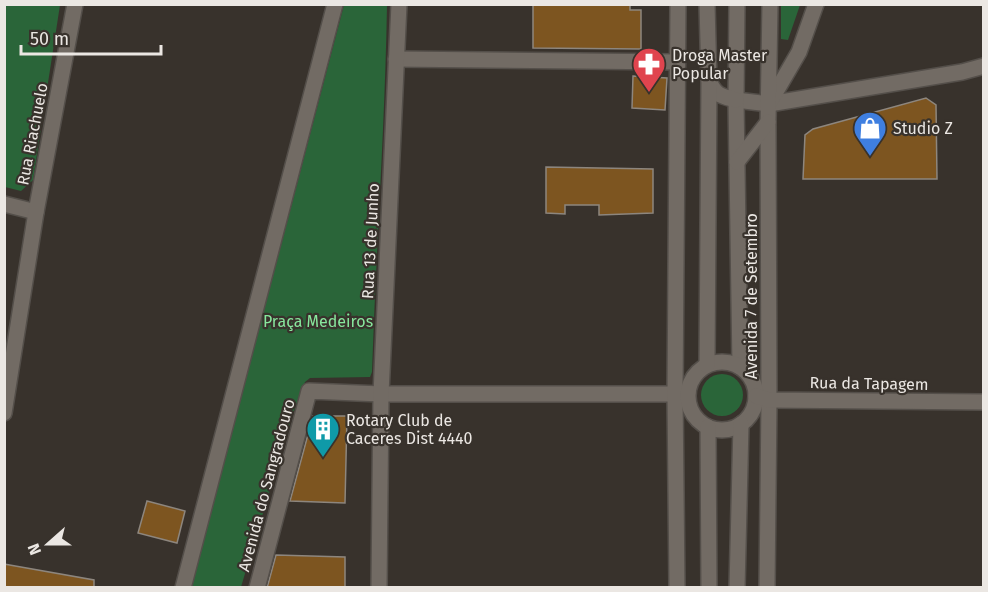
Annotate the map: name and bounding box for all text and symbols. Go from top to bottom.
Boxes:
scale bar [21,18,160,56]
text: 50 m [30,28,69,50]
pharmacy icon: Droga Master Popular [631,46,667,93]
place label: Droga Master Popular [672,46,768,83]
street label: Rua Riachuelo [13,81,52,187]
shop icon: Studio Z [852,110,888,157]
place label: Studio Z [893,119,953,138]
street label: Rua 13 de Junho [358,183,383,299]
street label: Avenida 7 de Setembro [742,213,761,379]
park label: Praça Medeiros [263,312,373,332]
street label: Rua da Tapagem [809,373,929,394]
street label: Avenida do Sangradouro [234,397,299,574]
building icon: Rotary Club de Caceres Dist 4440 [305,411,341,458]
place label: Rotary Club de Caceres Dist 4440 [346,411,473,448]
north arrow [18,514,78,574]
text: N [24,541,45,558]

